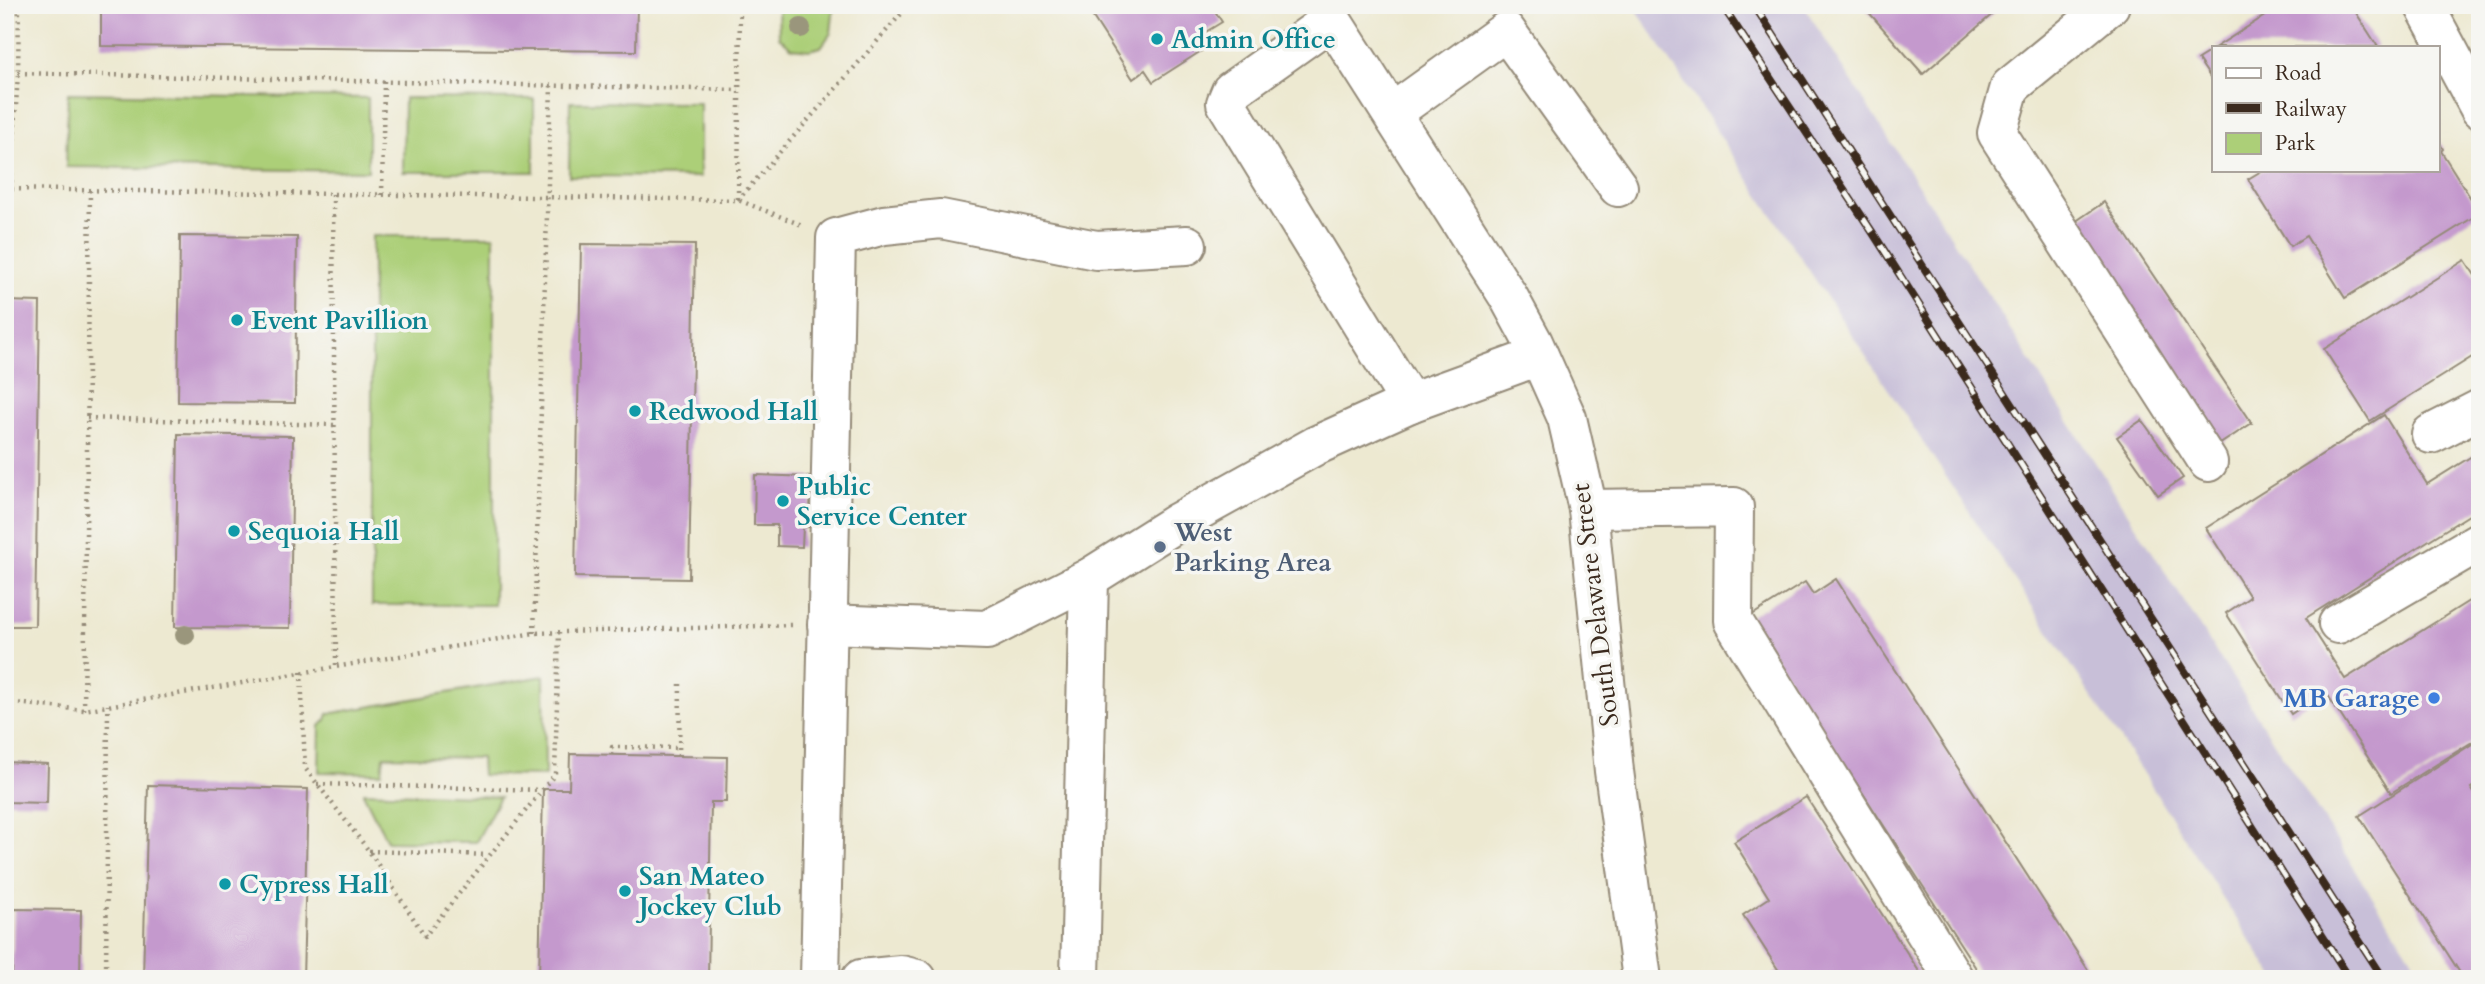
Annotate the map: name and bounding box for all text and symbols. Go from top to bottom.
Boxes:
place label: Admin Office [1171,22,1336,57]
marker: Admin Office [1149,31,1165,47]
legend [2212,46,2440,172]
text: Road [2275,59,2321,88]
text: Railway [2275,95,2347,124]
text: Park [2275,129,2316,158]
place label: Event Pavillion [251,303,429,338]
marker: Event Pavillion [229,312,245,328]
place label: Redwood Hall [649,394,818,429]
marker: Redwood Hall [627,403,643,419]
place label: Public Service Center [797,469,968,534]
street label: South Delaware Street [1563,482,1627,728]
marker: Public Service Center [775,493,791,509]
place label: Sequoia Hall [248,514,400,549]
place label: West Parking Area [1173,515,1332,580]
marker: Sequoia Hall [226,523,242,539]
marker: West Parking Area [1152,539,1168,555]
place label: MB Garage [2283,681,2420,716]
marker: MB Garage [2426,690,2442,706]
place label: San Mateo Jockey Club [635,859,782,924]
place label: Cypress Hall [239,867,389,902]
marker: Cypress Hall [217,876,233,892]
marker: San Mateo Jockey Club [617,883,633,899]

